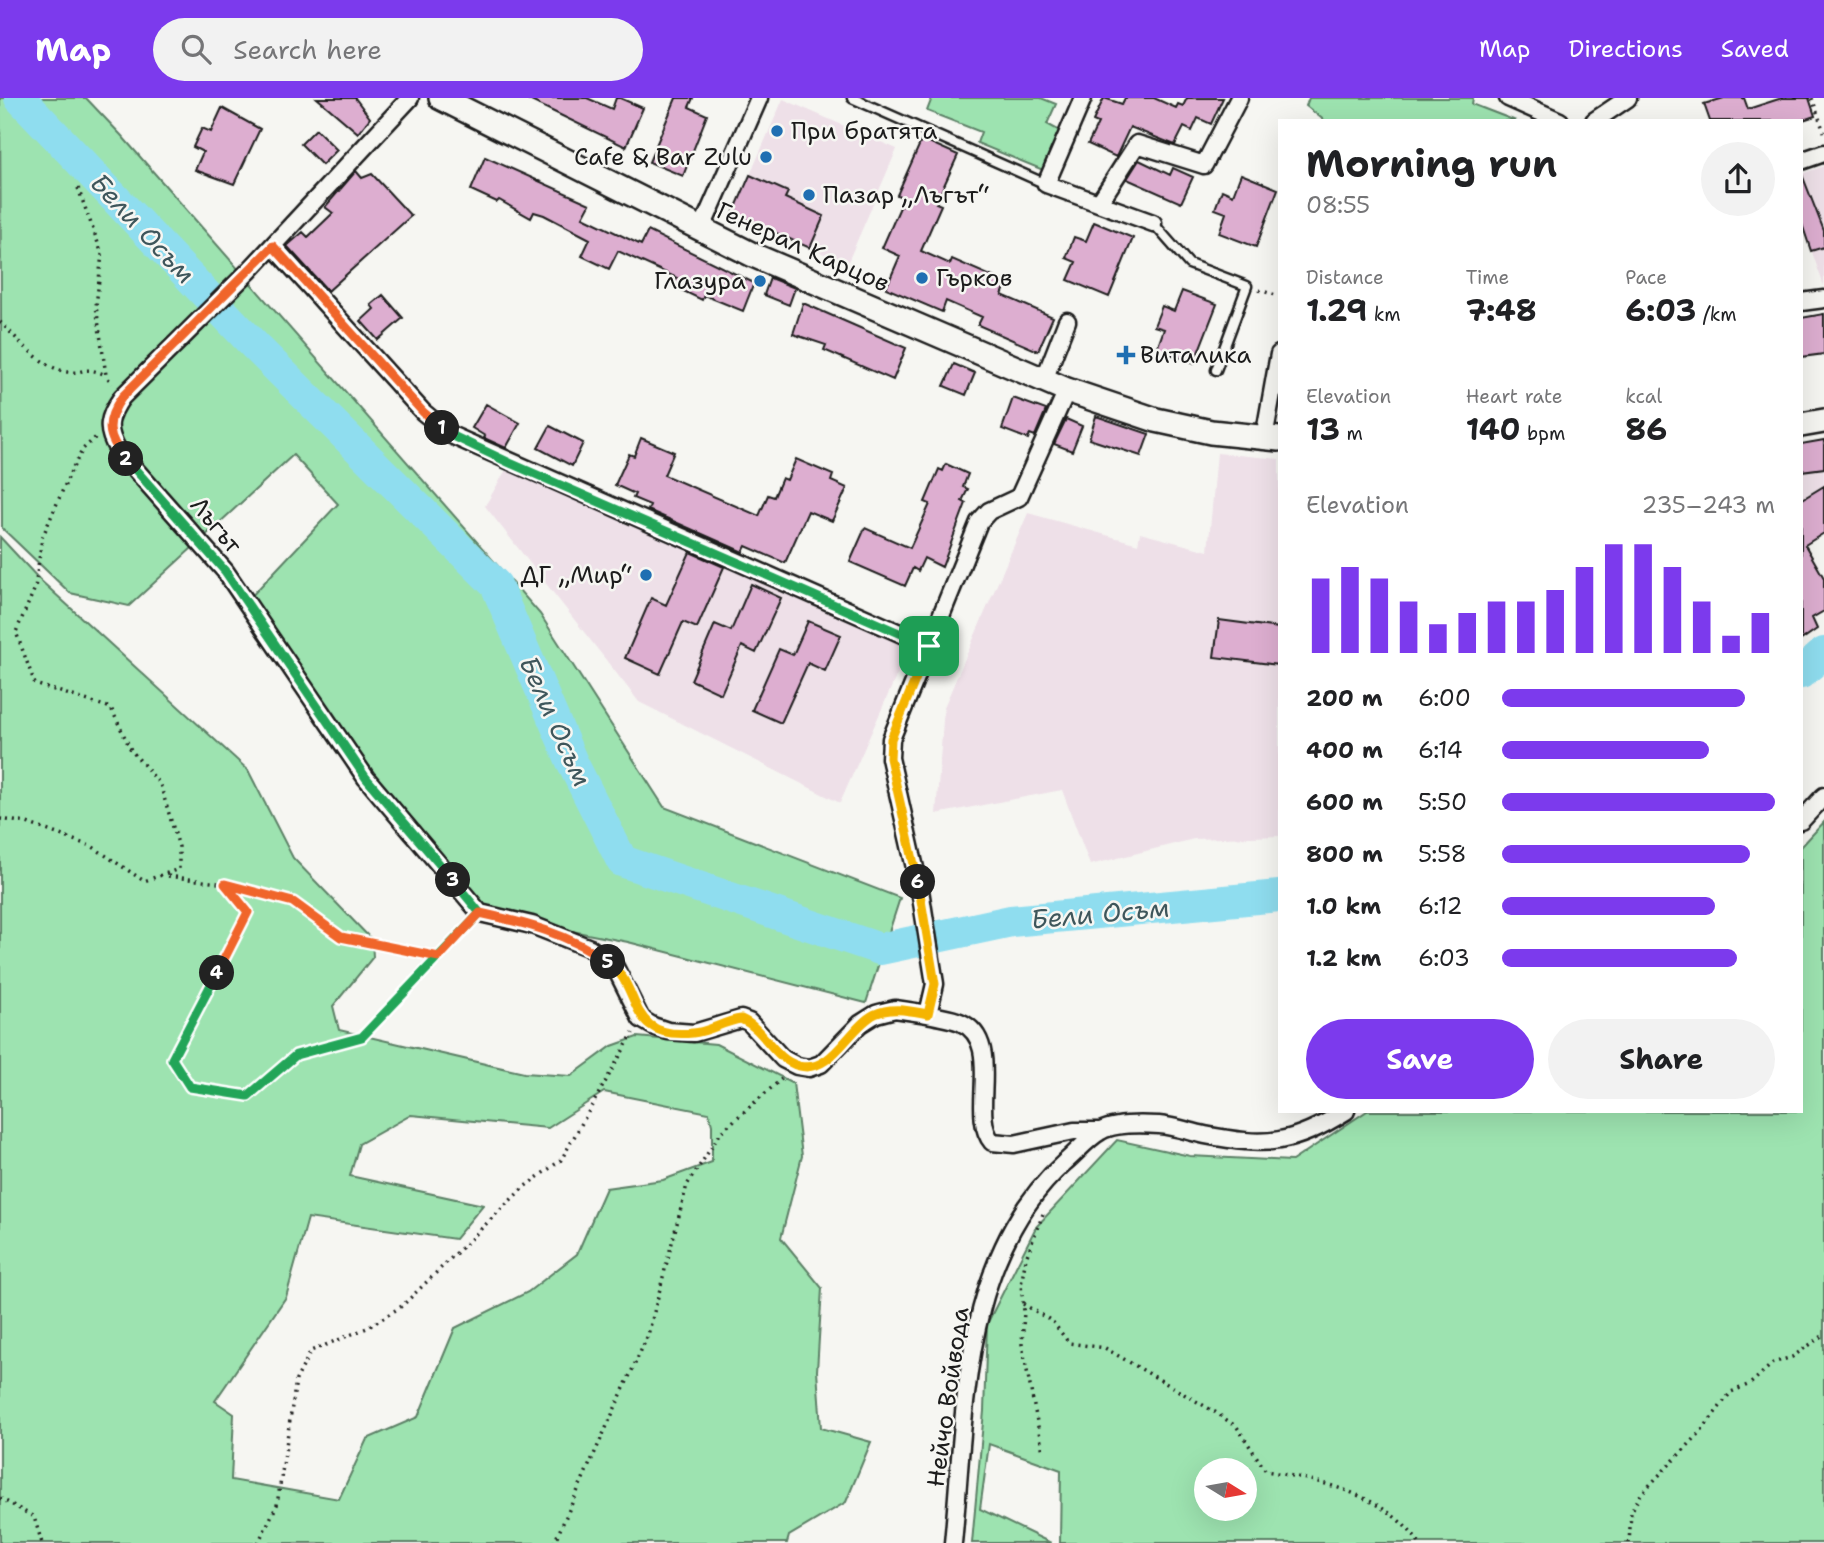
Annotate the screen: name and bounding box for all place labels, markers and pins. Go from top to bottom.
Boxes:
place label: При братята [791,115,937,147]
marker: При братята [769,123,785,139]
place label: Cafe & Bar Zulu [574,141,752,173]
marker: Cafe & Bar Zulu [758,149,774,165]
place label: Пазар „Лъгът“ [823,179,990,211]
marker: Пазар „Лъгът“ [801,187,817,203]
place label: Гърков [936,262,1012,294]
place label: Глазура [654,265,746,297]
marker: Гърков [914,270,930,286]
marker: Глазура [752,273,768,289]
place label: Виталика [1140,339,1251,371]
marker: Виталика [1118,347,1134,363]
pin: 1 [424,410,460,446]
pin: 2 [108,442,144,476]
place label: ДГ „Мир“ [520,559,632,591]
marker: ДГ „Мир“ [638,567,654,583]
pin [899,616,959,676]
pin: 3 [435,862,470,898]
pin: 6 [900,864,936,900]
pin: 5 [590,944,626,980]
pin: 4 [200,956,234,990]

